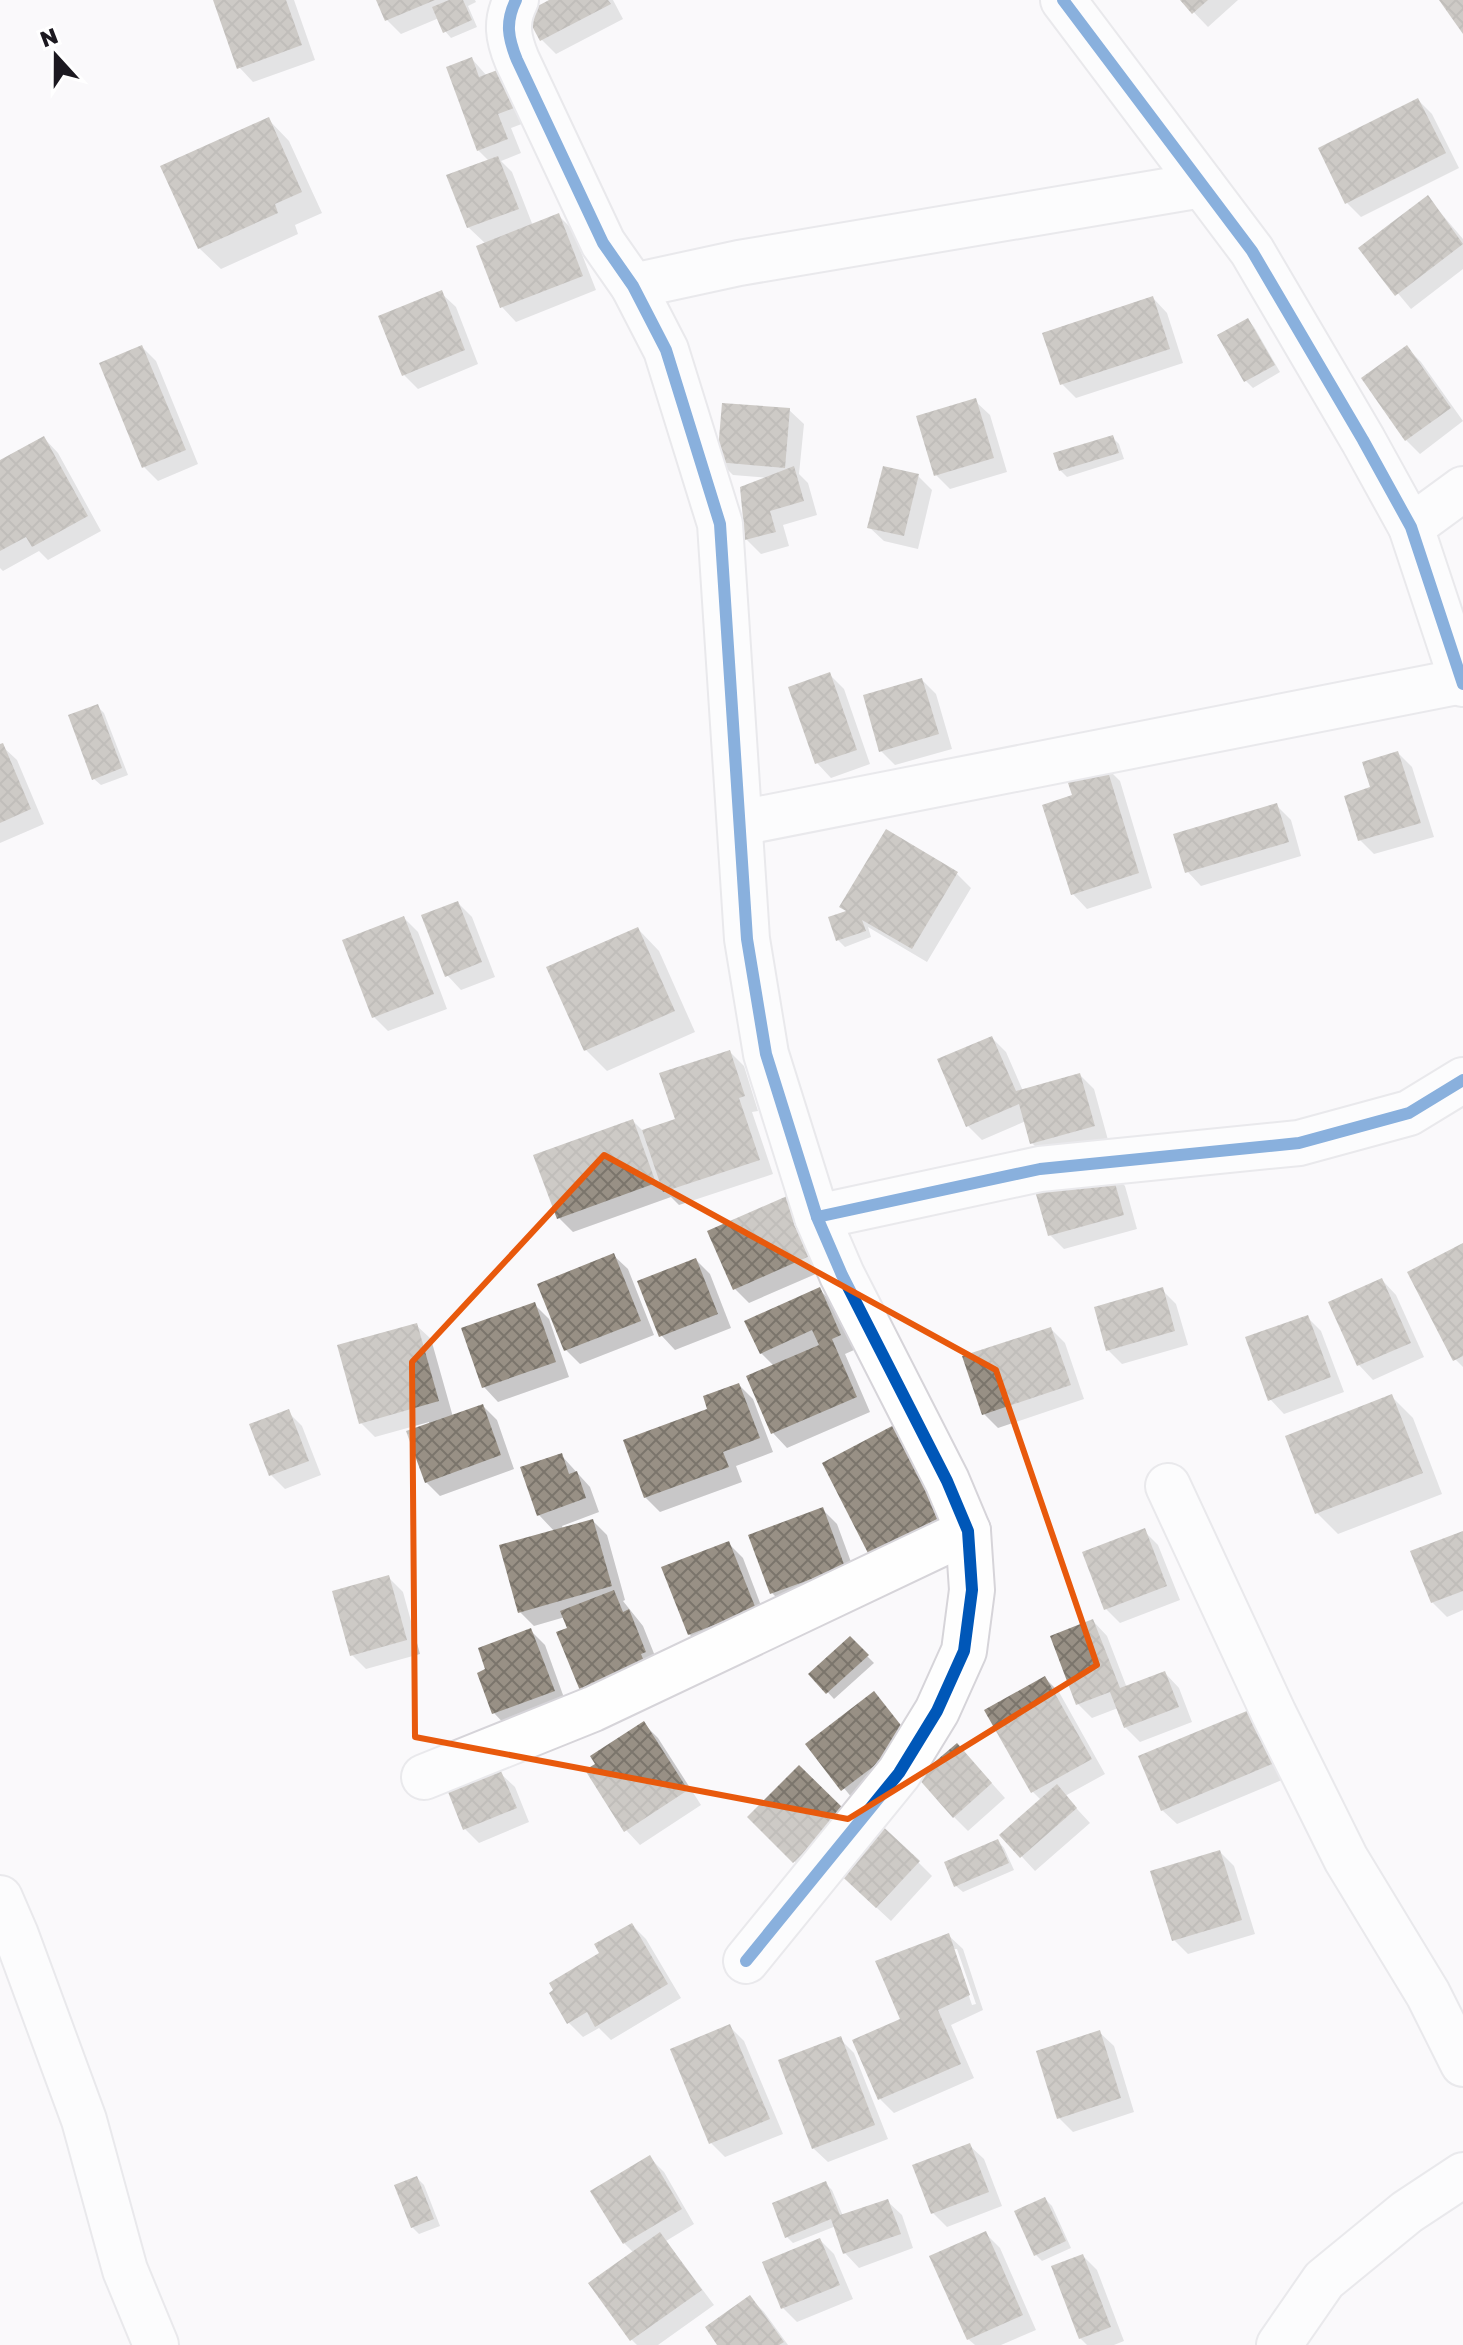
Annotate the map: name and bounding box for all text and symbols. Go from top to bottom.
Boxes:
north arrow [16,16,96,96]
text: N [36,21,61,52]

